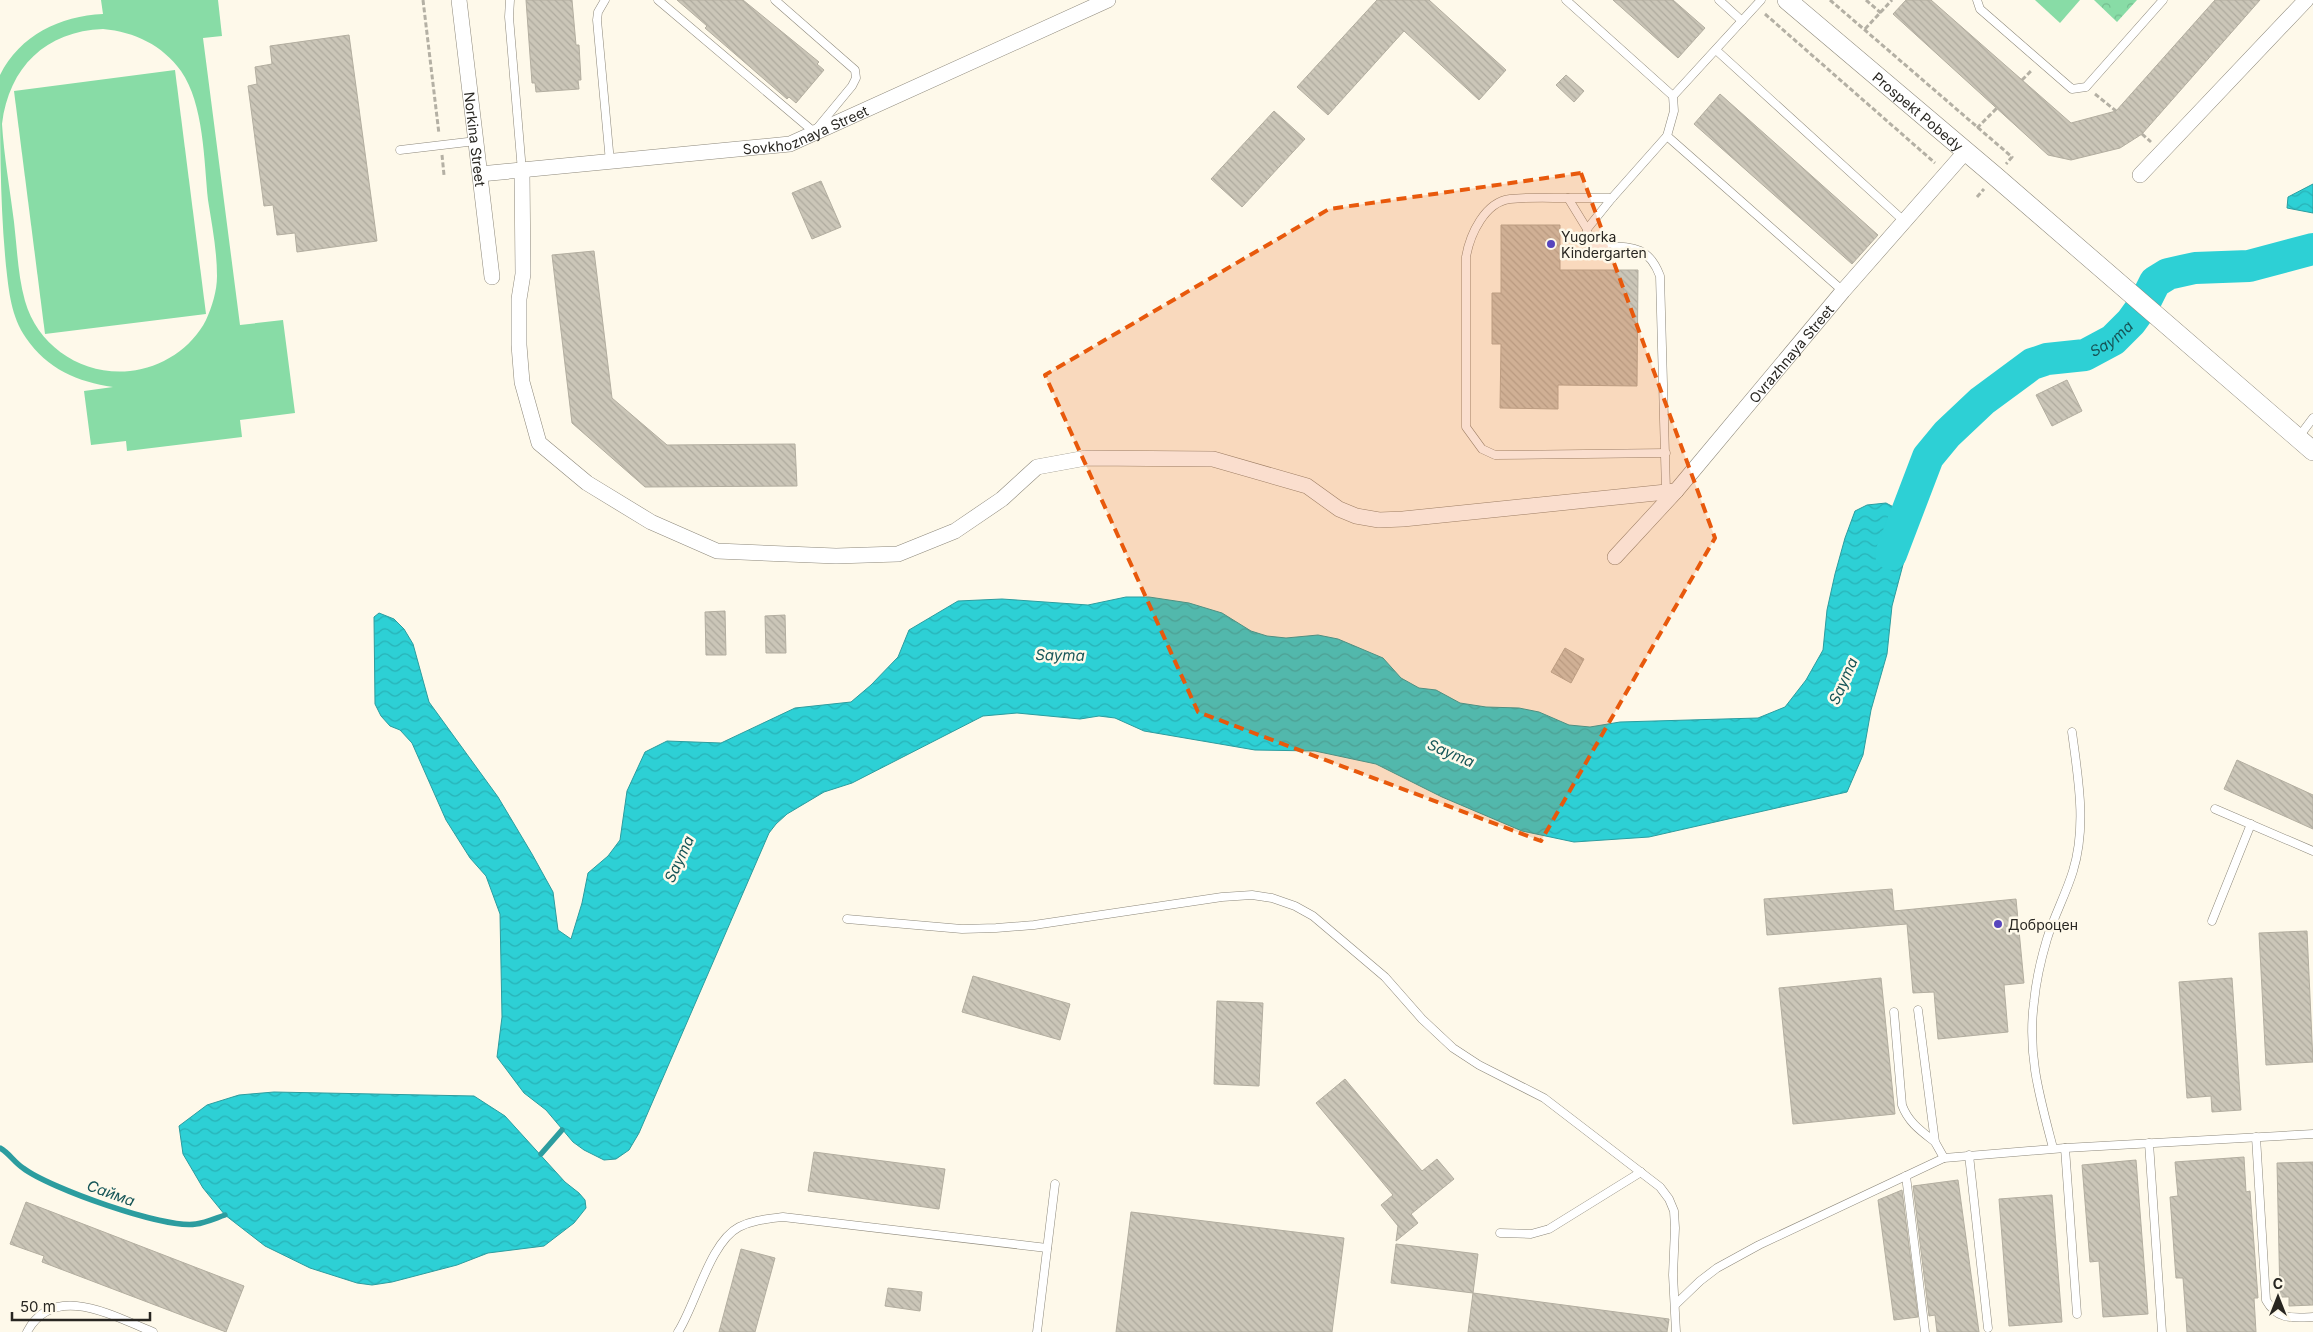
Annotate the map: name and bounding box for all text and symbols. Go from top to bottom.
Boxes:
street label: Prospekt Pobedy [1870,68,1967,154]
street label: Norkina Street [461,91,490,188]
street label: Sovkhoznaya Street [742,101,871,157]
place label: Yugorka Kindergarten [1561,228,1647,261]
marker: Yugorka Kindergarten [1545,238,1557,250]
street label: Ovrazhnaya Street [1745,301,1837,406]
water label: Sayma [2086,316,2137,360]
water label: Sayma [1035,645,1085,665]
water label: Sayma [1824,655,1862,707]
water label: Sayma [1425,735,1477,771]
water label: Sayma [660,833,698,885]
place label: Доброцен [2008,916,2078,933]
marker: Доброцен [1992,918,2004,930]
water label: Сайма [84,1176,138,1210]
north arrow [2253,1272,2303,1322]
text: С [2273,1275,2283,1292]
scale bar [12,1290,150,1322]
text: 50 m [20,1297,56,1316]

